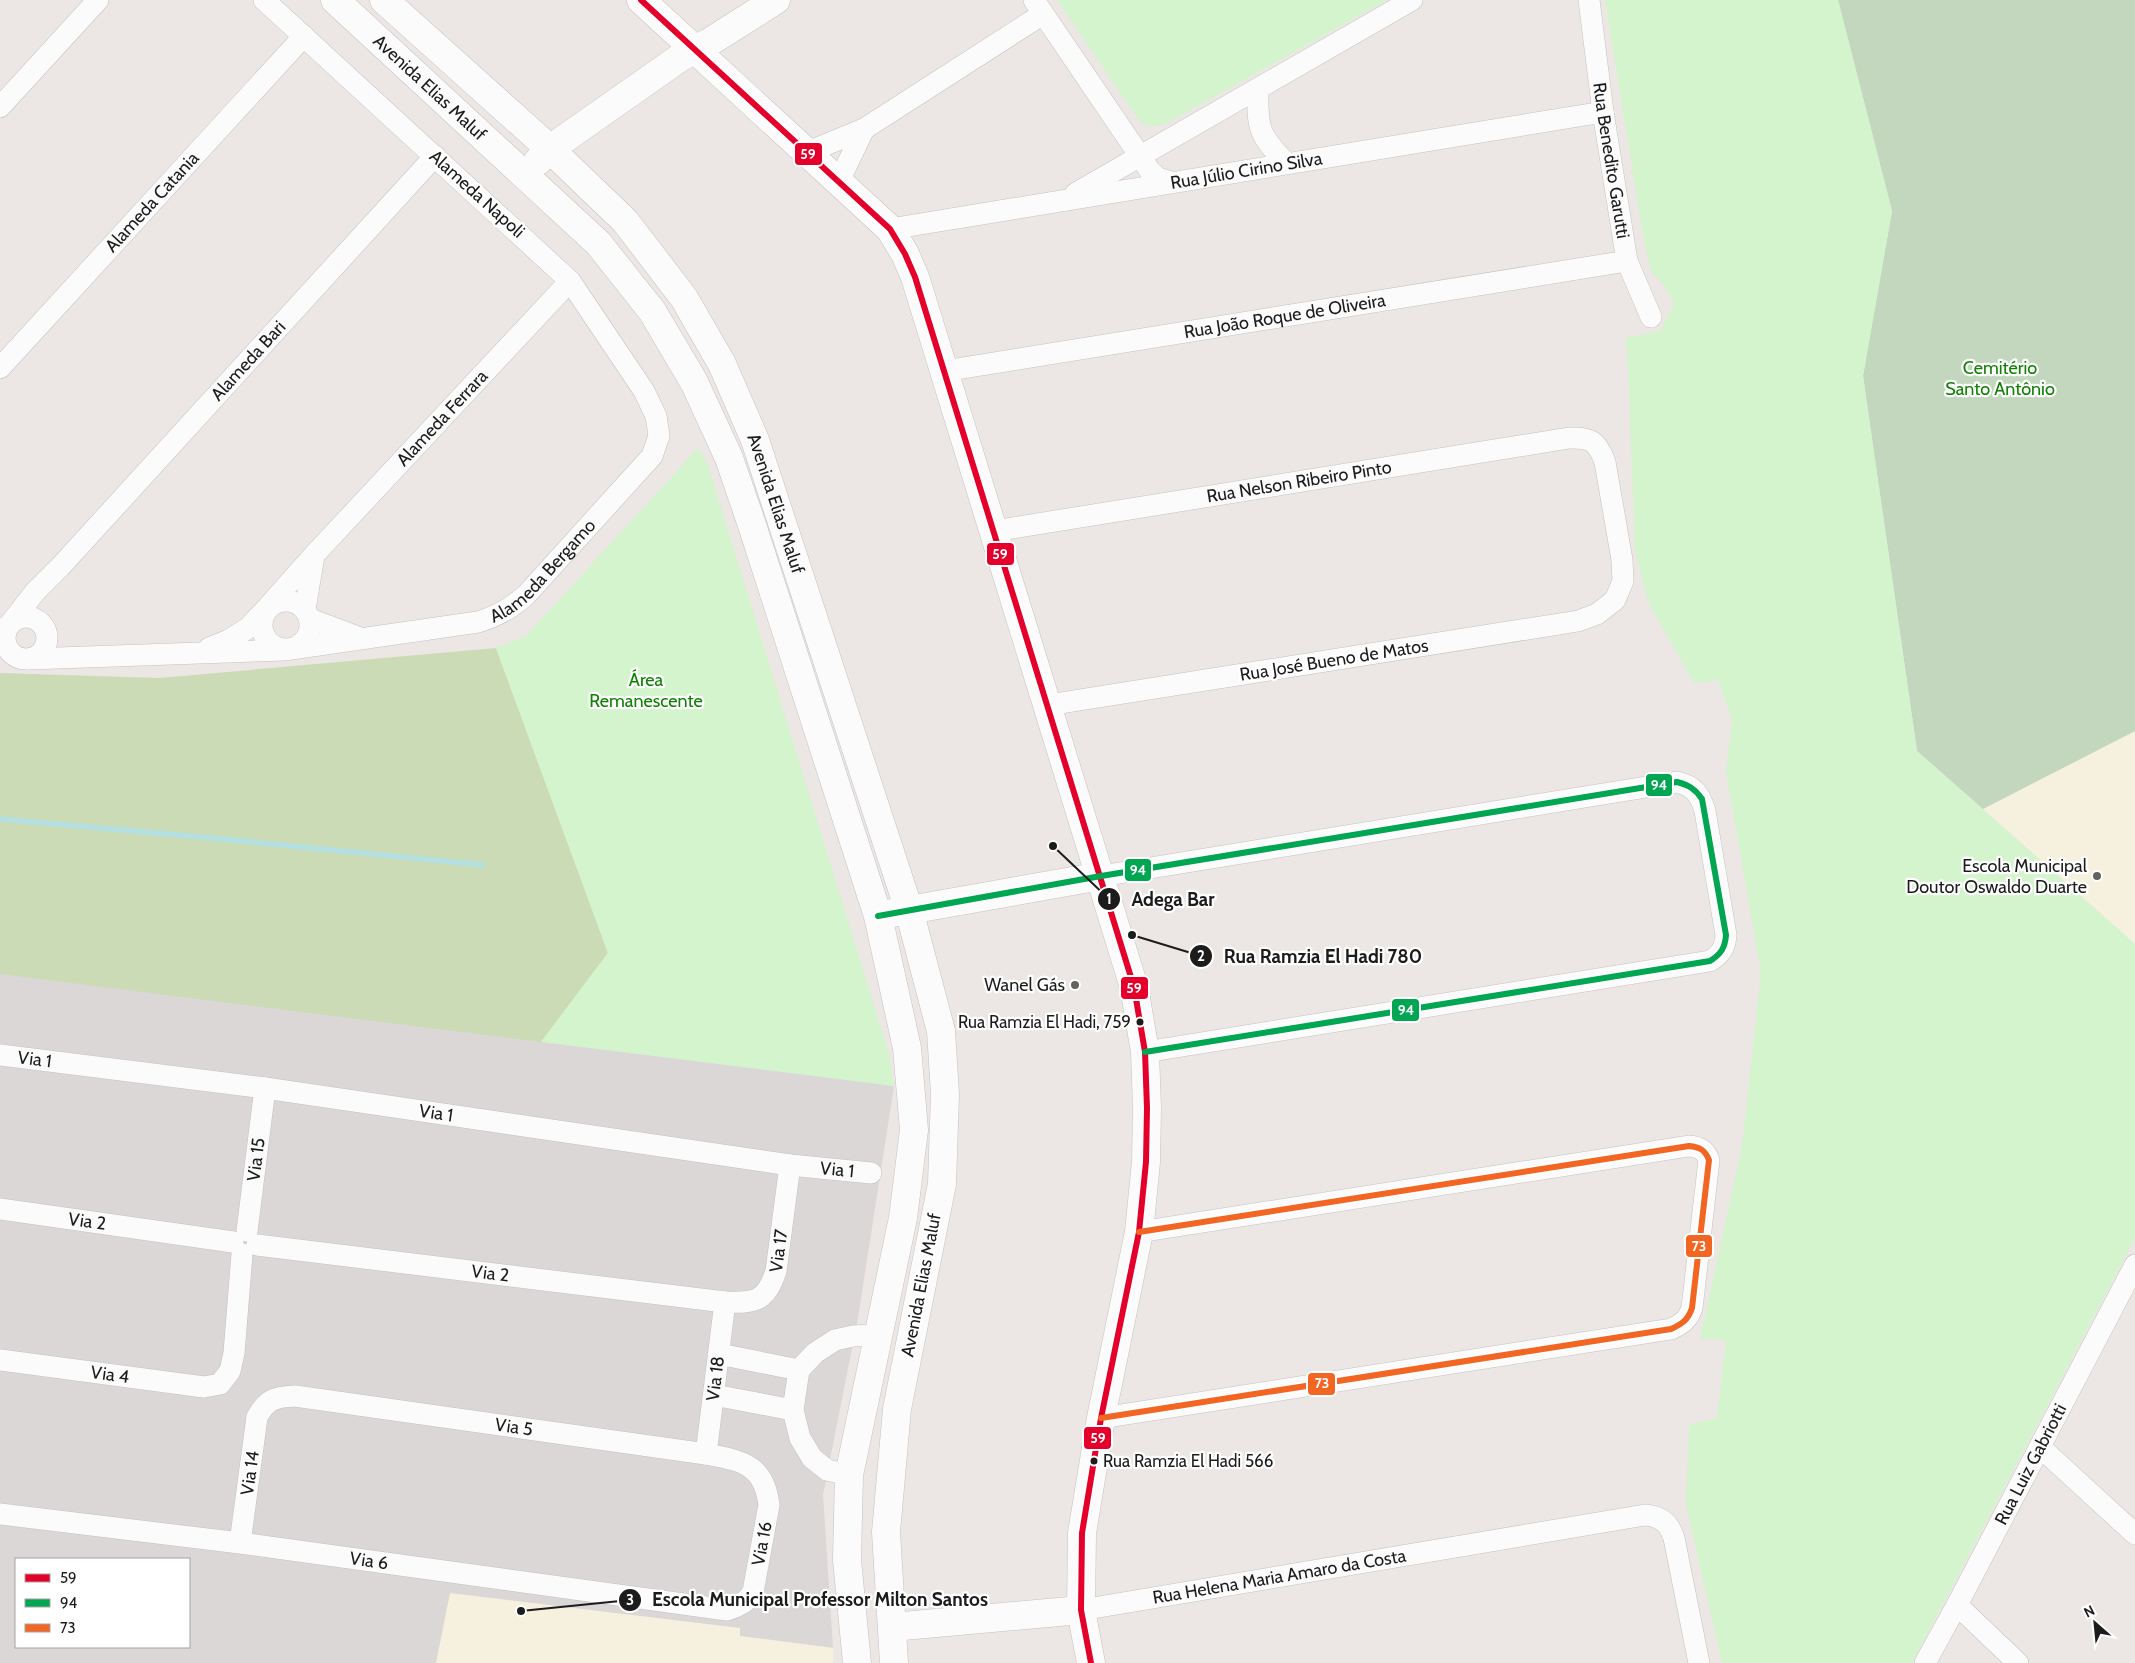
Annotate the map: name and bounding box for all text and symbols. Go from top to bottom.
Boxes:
street label: Avenida Elias Maluf [369,30,491,145]
street label: Rua Benedito Garutti [1588,81,1634,240]
line badge: 59 [794,142,823,166]
street label: Alameda Napoli [425,145,529,243]
text: 59 [800,145,816,163]
street label: Alameda Catania [100,147,204,257]
street label: Rua Júlio Cirino Silva [1169,147,1324,194]
street label: Rua João Roque de Oliveira [1182,289,1387,343]
street label: Alameda Bari [206,316,290,405]
park label: Cemitério Santo Antônio [1945,357,2055,400]
street label: Alameda Ferrara [392,365,493,471]
street label: Avenida Elias Maluf [742,430,809,576]
street label: Rua Nelson Ribeiro Pinto [1205,456,1393,507]
street label: Alameda Bergamo [486,515,600,628]
line badge: 59 [986,542,1015,566]
text: 59 [992,545,1008,563]
street label: Rua José Bueno de Matos [1238,634,1430,686]
park label: Área Remanescente [589,669,703,712]
line badge: 94 [1645,773,1673,797]
text: 94 [1651,776,1667,794]
place label: Escola Municipal Doutor Oswaldo Duarte [1906,855,2088,898]
line badge: 94 [1124,858,1152,882]
text: 94 [1130,861,1146,879]
marker: Escola Municipal Doutor Oswaldo Duarte [2091,870,2103,882]
callout: Adega Bar [1097,882,1225,916]
text: Adega Bar [1131,888,1215,911]
text: 1 [1106,890,1112,908]
callout: Rua Ramzia El Hadi 780 [1189,939,1432,973]
text: Rua Ramzia El Hadi 780 [1224,945,1422,968]
text: 2 [1197,947,1205,965]
place label: Wanel Gás [984,974,1065,996]
line badge: 59 [1120,976,1149,1000]
marker: Wanel Gás [1069,979,1081,991]
text: 59 [1126,979,1142,997]
line badge: 94 [1391,998,1420,1022]
text: 94 [1398,1001,1414,1019]
place label: Rua Ramzia El Hadi, 759 [958,1012,1131,1032]
marker: Rua Ramzia El Hadi, 759 [1135,1017,1145,1027]
street label: Via 1 [16,1046,53,1072]
street label: Via 1 [418,1100,455,1126]
street label: Via 15 [242,1136,270,1183]
street label: Via 1 [819,1157,855,1182]
street label: Via 2 [67,1208,107,1235]
street label: Avenida Elias Maluf [896,1211,946,1359]
street label: Via 17 [765,1228,792,1274]
line badge: 73 [1685,1234,1713,1258]
text: 73 [1692,1237,1706,1255]
street label: Via 2 [470,1260,510,1287]
street label: Via 18 [702,1355,729,1402]
street label: Via 4 [89,1361,131,1388]
line badge: 73 [1307,1372,1336,1396]
text: 73 [1315,1374,1329,1392]
street label: Rua Luiz Gabriotti [1990,1400,2071,1529]
street label: Via 5 [494,1413,534,1441]
line badge: 59 [1083,1426,1112,1450]
text: 59 [1090,1429,1106,1447]
street label: Via 14 [236,1449,264,1497]
place label: Rua Ramzia El Hadi 566 [1103,1451,1273,1471]
marker: Rua Ramzia El Hadi 566 [1089,1456,1099,1466]
street label: Via 16 [747,1520,777,1567]
street label: Rua Helena Maria Amaro da Costa [1151,1544,1408,1609]
street label: Via 6 [348,1547,390,1574]
legend [15,1558,190,1648]
text: 59 [60,1569,77,1587]
callout: Escola Municipal Professor Milton Santos [617,1583,998,1617]
text: Escola Municipal Professor Milton Santos [652,1588,988,1611]
text: 3 [626,1591,634,1609]
text: 94 [60,1594,78,1612]
north arrow [2070,1598,2120,1648]
text: N [2081,1601,2098,1622]
text: 73 [60,1619,76,1637]

